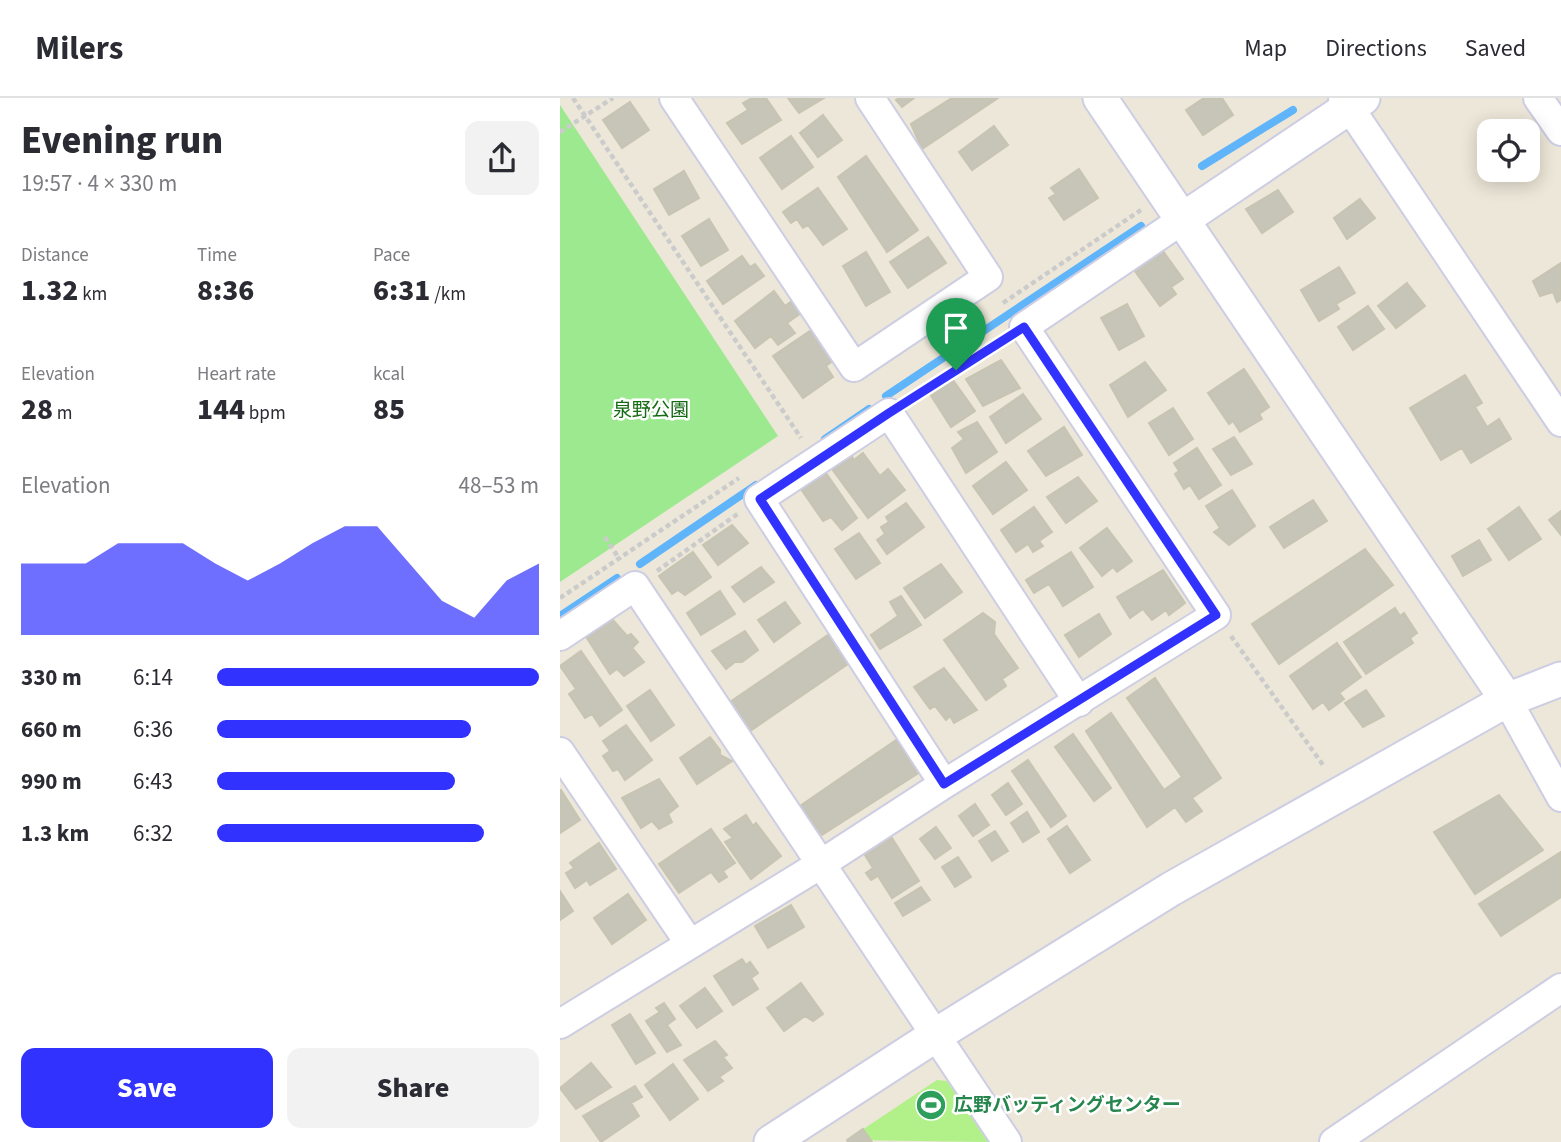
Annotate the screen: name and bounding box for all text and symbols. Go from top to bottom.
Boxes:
text: Milers [35,25,123,72]
text: Map [1244,31,1287,66]
text: Directions [1325,31,1427,66]
text: Saved [1465,31,1526,66]
text: Evening run [21,114,223,168]
map controls [1477,119,1540,182]
button: locate [1477,119,1540,182]
button: share [465,121,539,195]
text: 19:57 · 4 × 330 m [21,167,177,200]
text: Distance [21,242,89,269]
text: Time [197,242,237,269]
text: Pace [373,242,410,269]
text: 1.32 [21,269,78,312]
text: 8:36 [197,269,254,312]
text: 6:31 [373,269,430,312]
text: km [78,281,107,308]
text: /km [430,281,466,308]
pin [926,298,986,370]
icon: arrive [937,309,975,347]
text: Elevation [21,361,95,388]
text: Heart rate [197,361,276,388]
text: kcal [373,361,405,388]
text: 28 [21,388,53,431]
text: 144 [197,388,245,431]
text: 85 [373,388,405,431]
park label: 泉野公園 [613,397,689,424]
text: m [53,400,73,427]
text: bpm [245,400,286,427]
text: Elevation [21,469,111,502]
text: 48–53 m [459,469,539,502]
text: 330 m [21,661,82,694]
text: 6:14 [133,661,173,694]
text: 660 m [21,713,82,746]
text: 6:36 [133,713,173,746]
text: 990 m [21,765,82,798]
text: 6:43 [133,765,173,798]
text: 1.3 km [21,817,89,850]
text: 6:32 [133,817,173,850]
button: Save [21,1048,273,1128]
button: Share [287,1048,539,1128]
sports icon: 広野バッティングセンター [914,1088,948,1122]
place label: 広野バッティングセンター [954,1092,1181,1119]

